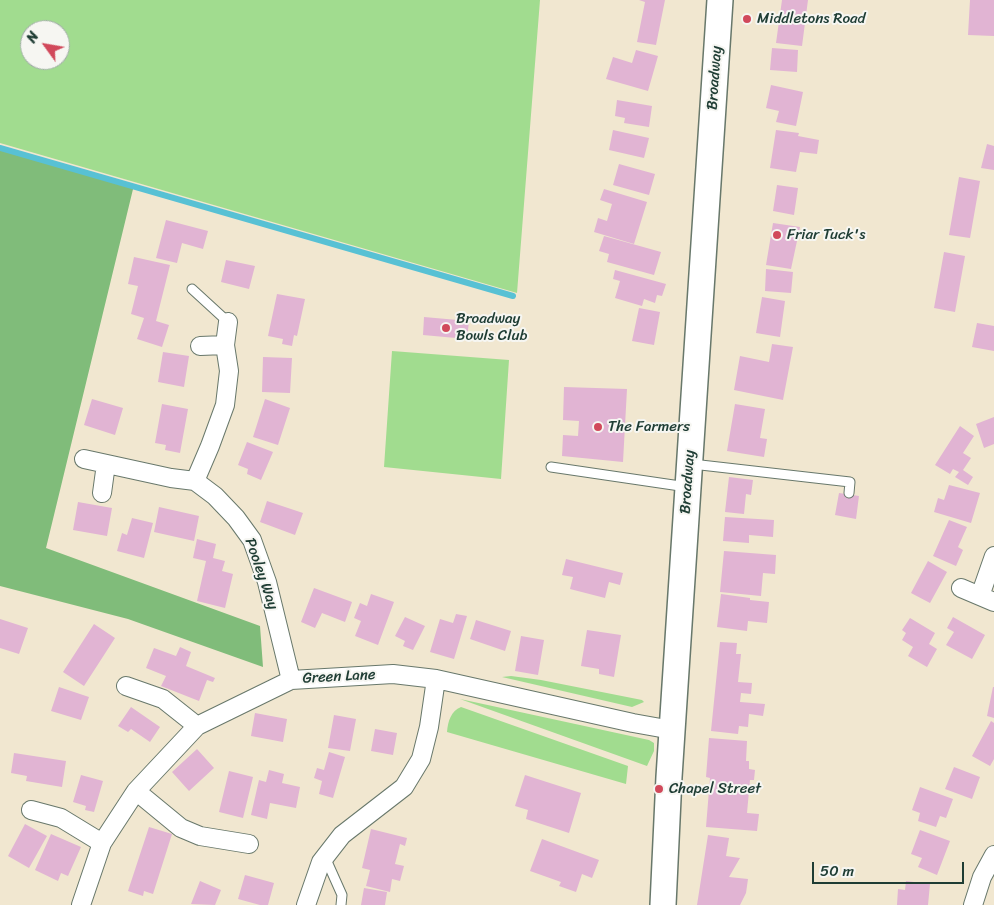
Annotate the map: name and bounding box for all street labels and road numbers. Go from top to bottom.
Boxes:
street label: Broadway [704,45,726,111]
street label: Broadway [677,449,699,515]
street label: Pooley Way [240,536,282,612]
street label: Green Lane [302,666,376,688]

